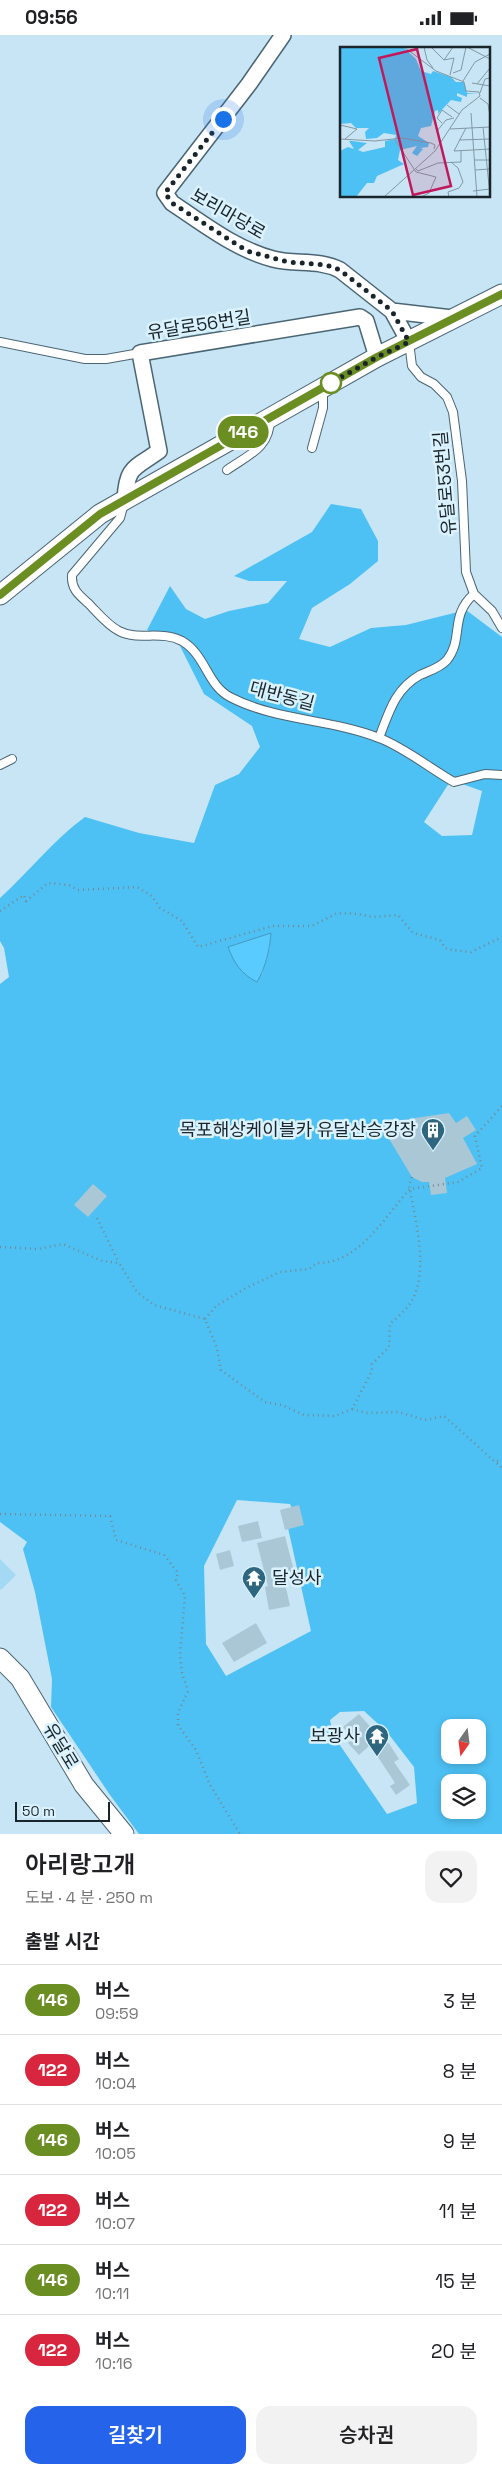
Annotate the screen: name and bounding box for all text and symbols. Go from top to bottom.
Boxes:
text: 09:56 [25,5,78,30]
inset map [340,47,490,197]
your location [211,107,236,132]
street label: 보리마당로 [187,183,270,244]
street label: 유달로56번길 [145,305,252,344]
unlabelled marker [320,372,342,394]
line badge: 146 [214,416,272,448]
text: 146 [228,420,258,443]
street label: 유달로53번길 [428,430,461,536]
street label: 대반동길 [247,676,317,715]
building icon: 목포해상케이블카 유달산승강장 [420,1117,446,1151]
place label: 목포해상케이블카 유달산승강장 [180,1118,416,1141]
temple icon: 달성사 [241,1565,267,1599]
place label: 달성사 [272,1566,322,1589]
street label: 유달로 [39,1719,84,1773]
north arrow [441,1719,486,1764]
map controls [441,1719,486,1819]
temple icon: 보광사 [364,1723,390,1757]
place label: 보광사 [310,1724,360,1747]
button: layers [441,1774,486,1819]
scale bar [15,1799,110,1822]
text: 50 m [22,1802,55,1820]
text: 아리랑고개 [25,1849,135,1880]
button: heart [425,1851,477,1903]
text: 도보 · 4 분 · 250 m [25,1887,153,1908]
text: 출발 시간 [25,1929,100,1954]
text: 버스 [95,1978,130,2003]
text: 146 [37,1988,68,2011]
text: 3 분 [443,1989,477,2014]
text: 09:59 [95,2003,138,2024]
text: 버스 [95,2048,130,2073]
text: 122 [38,2058,67,2081]
text: 8 분 [443,2059,477,2084]
text: 10:04 [95,2073,136,2094]
text: 버스 [95,2118,130,2143]
text: 146 [37,2128,68,2151]
text: 9 분 [443,2129,477,2154]
text: 10:05 [95,2143,136,2164]
text: 버스 [95,2188,130,2213]
text: 122 [38,2198,67,2221]
text: 11 분 [439,2199,477,2224]
text: 10:07 [95,2213,135,2234]
text: 버스 [95,2258,130,2283]
text: 146 [37,2268,68,2291]
text: 15 분 [435,2269,477,2294]
text: 10:11 [95,2283,129,2304]
text: 버스 [95,2328,130,2353]
text: 122 [38,2338,67,2361]
text: 20 분 [431,2339,477,2364]
text: 10:16 [95,2353,132,2374]
button: 길찾기 [25,2406,246,2464]
button: 승차권 [256,2406,477,2464]

